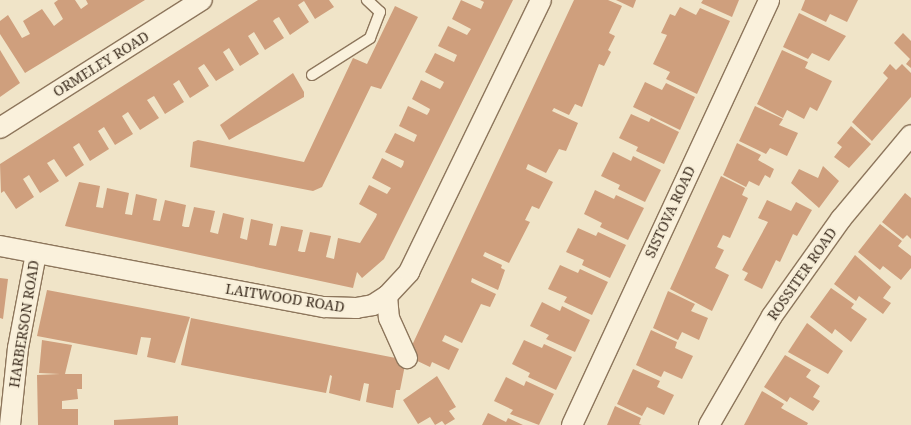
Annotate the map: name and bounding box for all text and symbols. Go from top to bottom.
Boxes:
street label: ORMELEY ROAD [50,28,152,100]
street label: SISTOVA ROAD [641,163,699,261]
street label: ROSSITER ROAD [764,225,840,323]
street label: HARBERSON ROAD [6,259,42,389]
street label: LAITWOOD ROAD [224,280,346,316]

